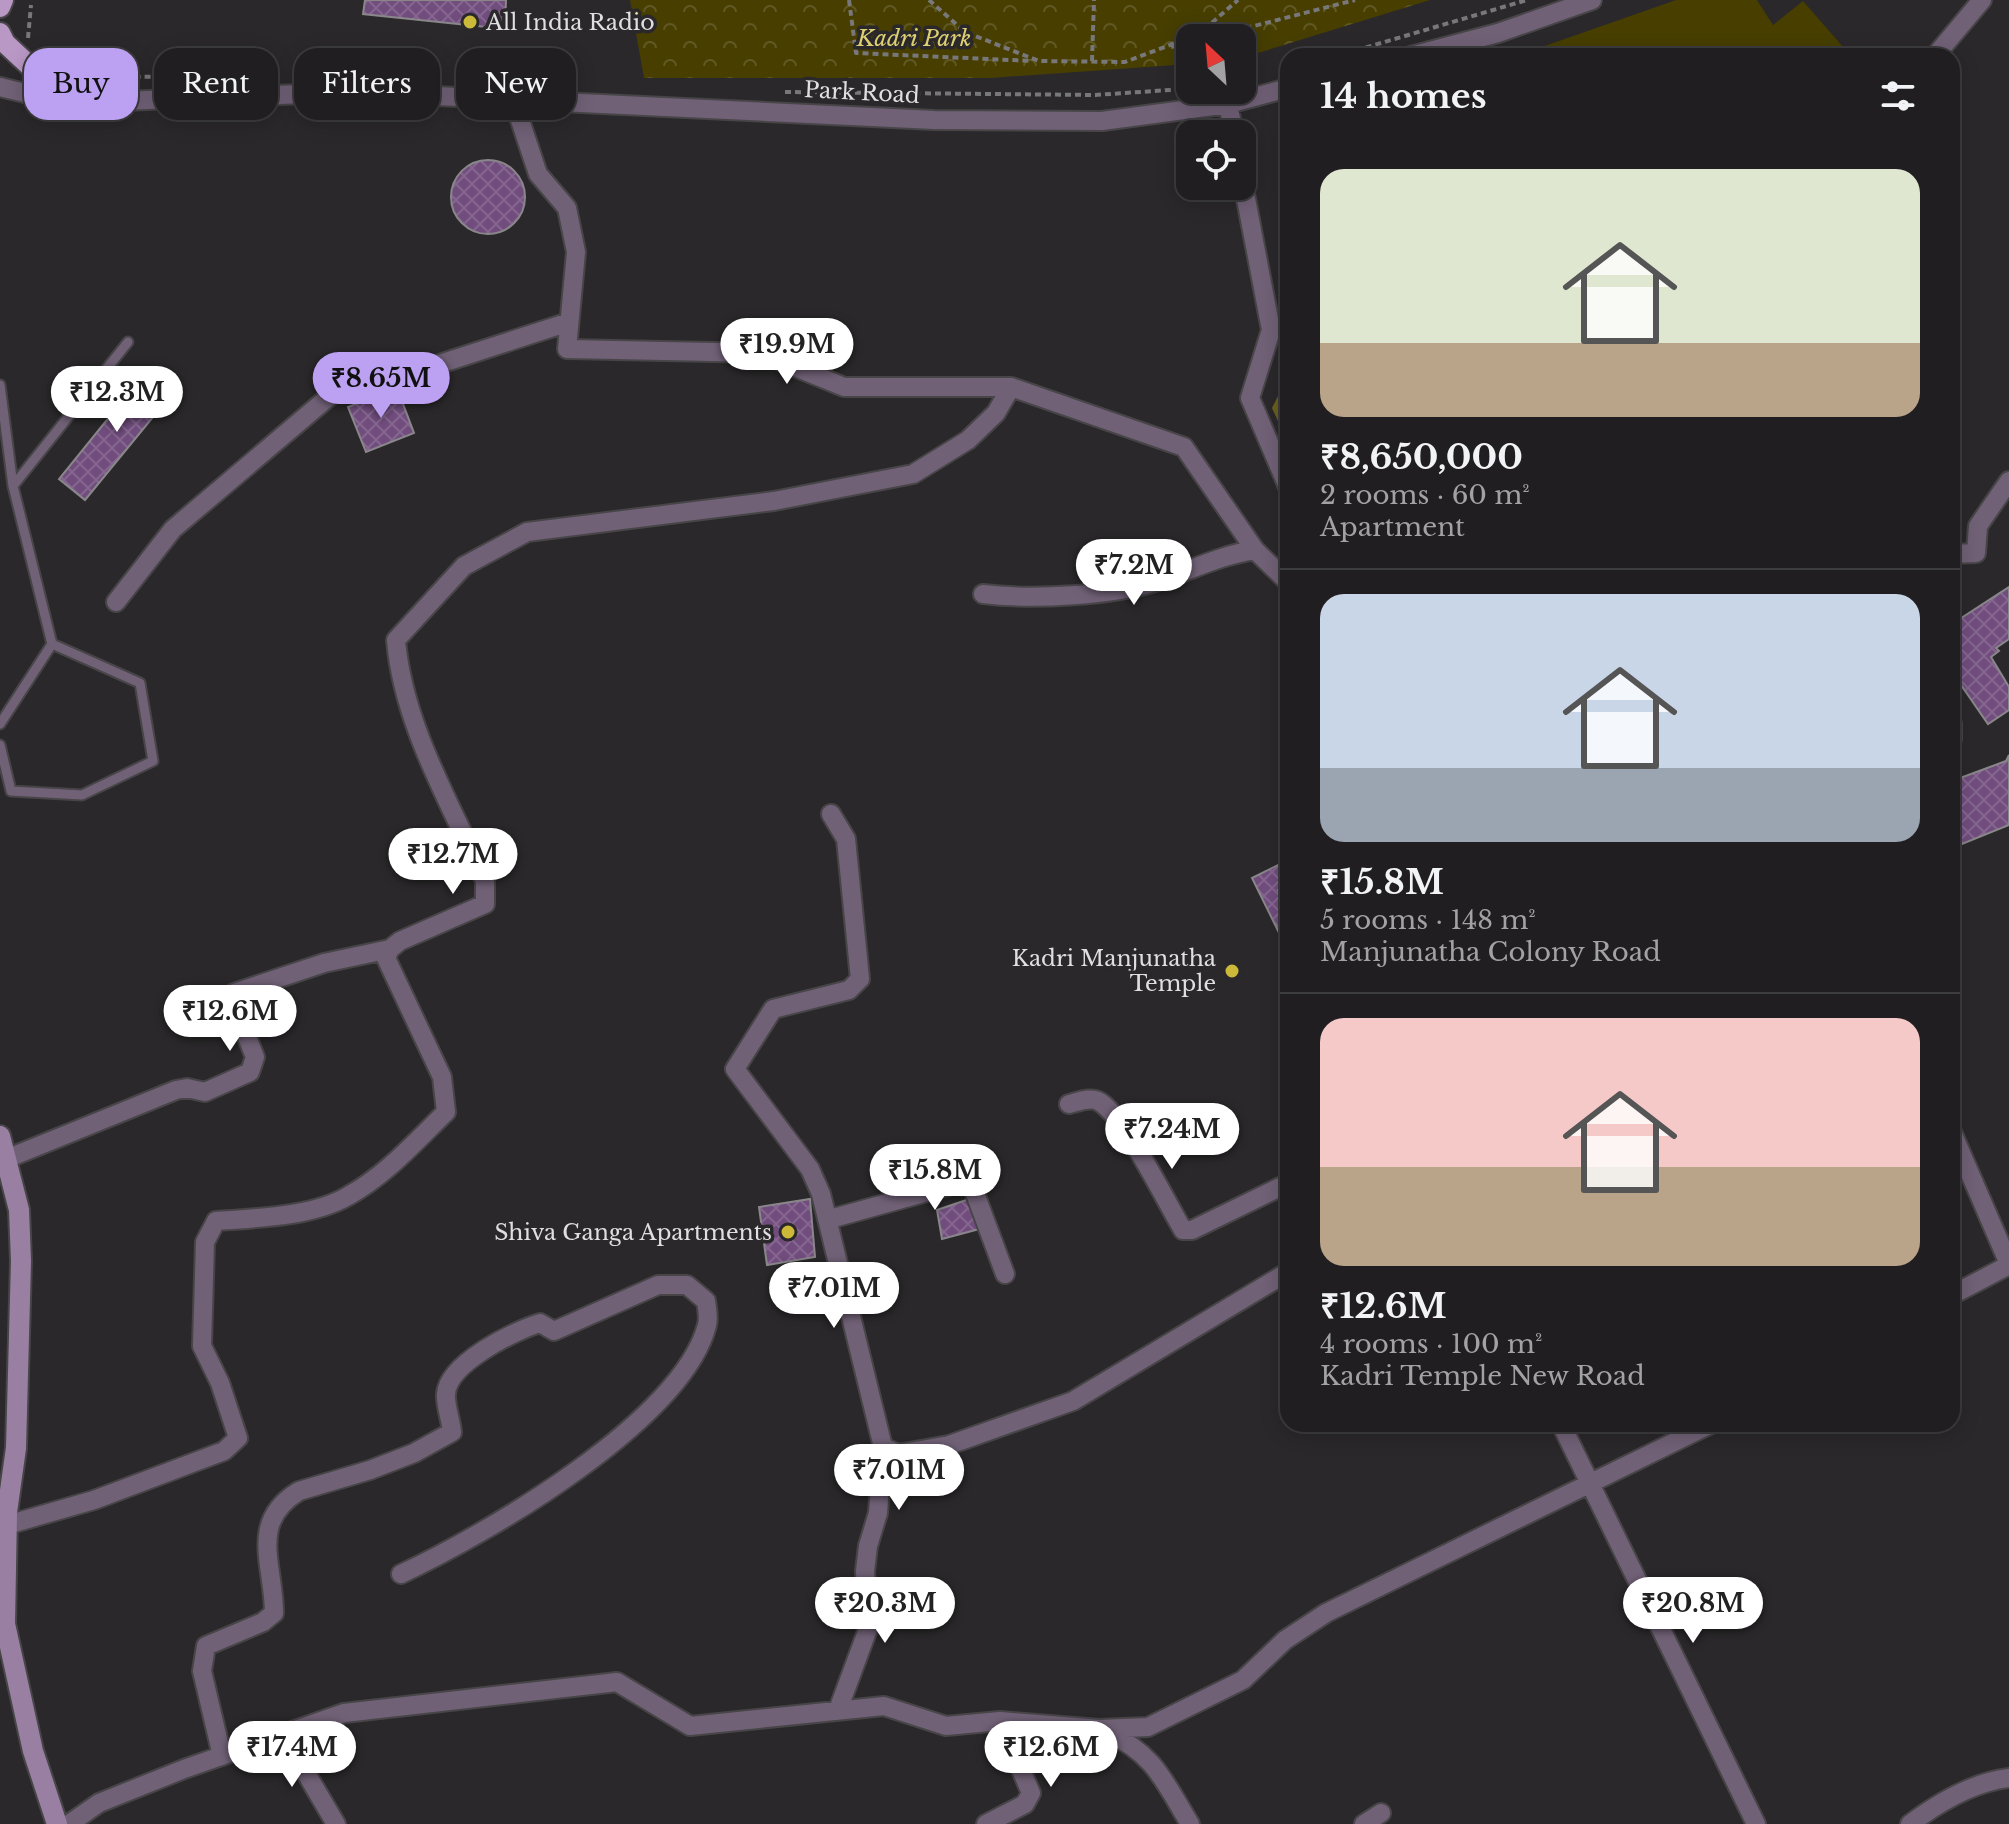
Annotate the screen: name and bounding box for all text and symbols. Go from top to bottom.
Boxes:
place label: All India Radio [485,9,655,36]
marker: All India Radio [461,13,479,31]
north arrow [1176,24,1256,104]
map controls [1176,24,1256,200]
park label: Kadri Park [856,25,971,52]
chip: Buy [24,48,138,120]
chip: Rent [154,48,278,120]
chip: Filters [294,48,440,120]
chip: New [456,48,576,120]
icon: filters [1876,74,1920,118]
text: 14 homes [1320,75,1487,117]
street label: Park Road [804,76,921,109]
button: locate [1176,120,1256,200]
icon: home [1548,221,1692,365]
pin: ₹19.9M [722,318,852,386]
text: ₹19.9M [738,328,836,360]
pin: ₹8.65M [316,352,446,420]
text: ₹8.65M [331,362,431,394]
pin: ₹12.3M [52,366,182,434]
text: ₹12.3M [69,376,165,408]
text: ₹8,650,000 [1320,436,1523,478]
text: 2 rooms · 60 m² [1320,479,1530,511]
text: Apartment [1320,511,1465,543]
pin: ₹7.2M [1078,539,1190,607]
text: ₹7.2M [1094,549,1174,581]
icon: home [1548,646,1692,790]
pin: ₹12.7M [388,828,518,896]
text: ₹12.7M [406,838,500,870]
text: ₹15.8M [1320,861,1444,903]
text: 5 rooms · 148 m² [1320,904,1536,936]
text: Manjunatha Colony Road [1320,936,1661,968]
place label: Kadri Manjunatha Temple [1012,945,1217,997]
marker: Kadri Manjunatha Temple [1223,962,1241,980]
pin: ₹12.6M [165,985,295,1053]
text: ₹12.6M [182,995,278,1027]
icon: home [1548,1070,1692,1214]
pin: ₹7.24M [1107,1103,1237,1171]
text: ₹7.24M [1123,1113,1221,1145]
pin: ₹15.8M [870,1144,1000,1212]
text: ₹15.8M [888,1154,982,1186]
place label: Shiva Ganga Apartments [494,1219,772,1246]
marker: Shiva Ganga Apartments [779,1223,797,1241]
pin: ₹7.01M [769,1262,899,1330]
text: ₹7.01M [787,1272,881,1304]
text: ₹12.6M [1320,1285,1447,1327]
text: 4 rooms · 100 m² [1320,1328,1542,1360]
text: Kadri Temple New Road [1320,1360,1645,1392]
pin: ₹7.01M [834,1444,964,1512]
text: ₹7.01M [852,1454,946,1486]
pin: ₹20.3M [820,1577,950,1645]
pin: ₹20.8M [1628,1577,1758,1645]
text: ₹20.3M [833,1587,937,1619]
text: ₹20.8M [1641,1587,1745,1619]
pin: ₹17.4M [227,1721,357,1789]
pin: ₹12.6M [986,1721,1116,1789]
text: ₹17.4M [246,1731,338,1763]
text: ₹12.6M [1003,1731,1099,1763]

